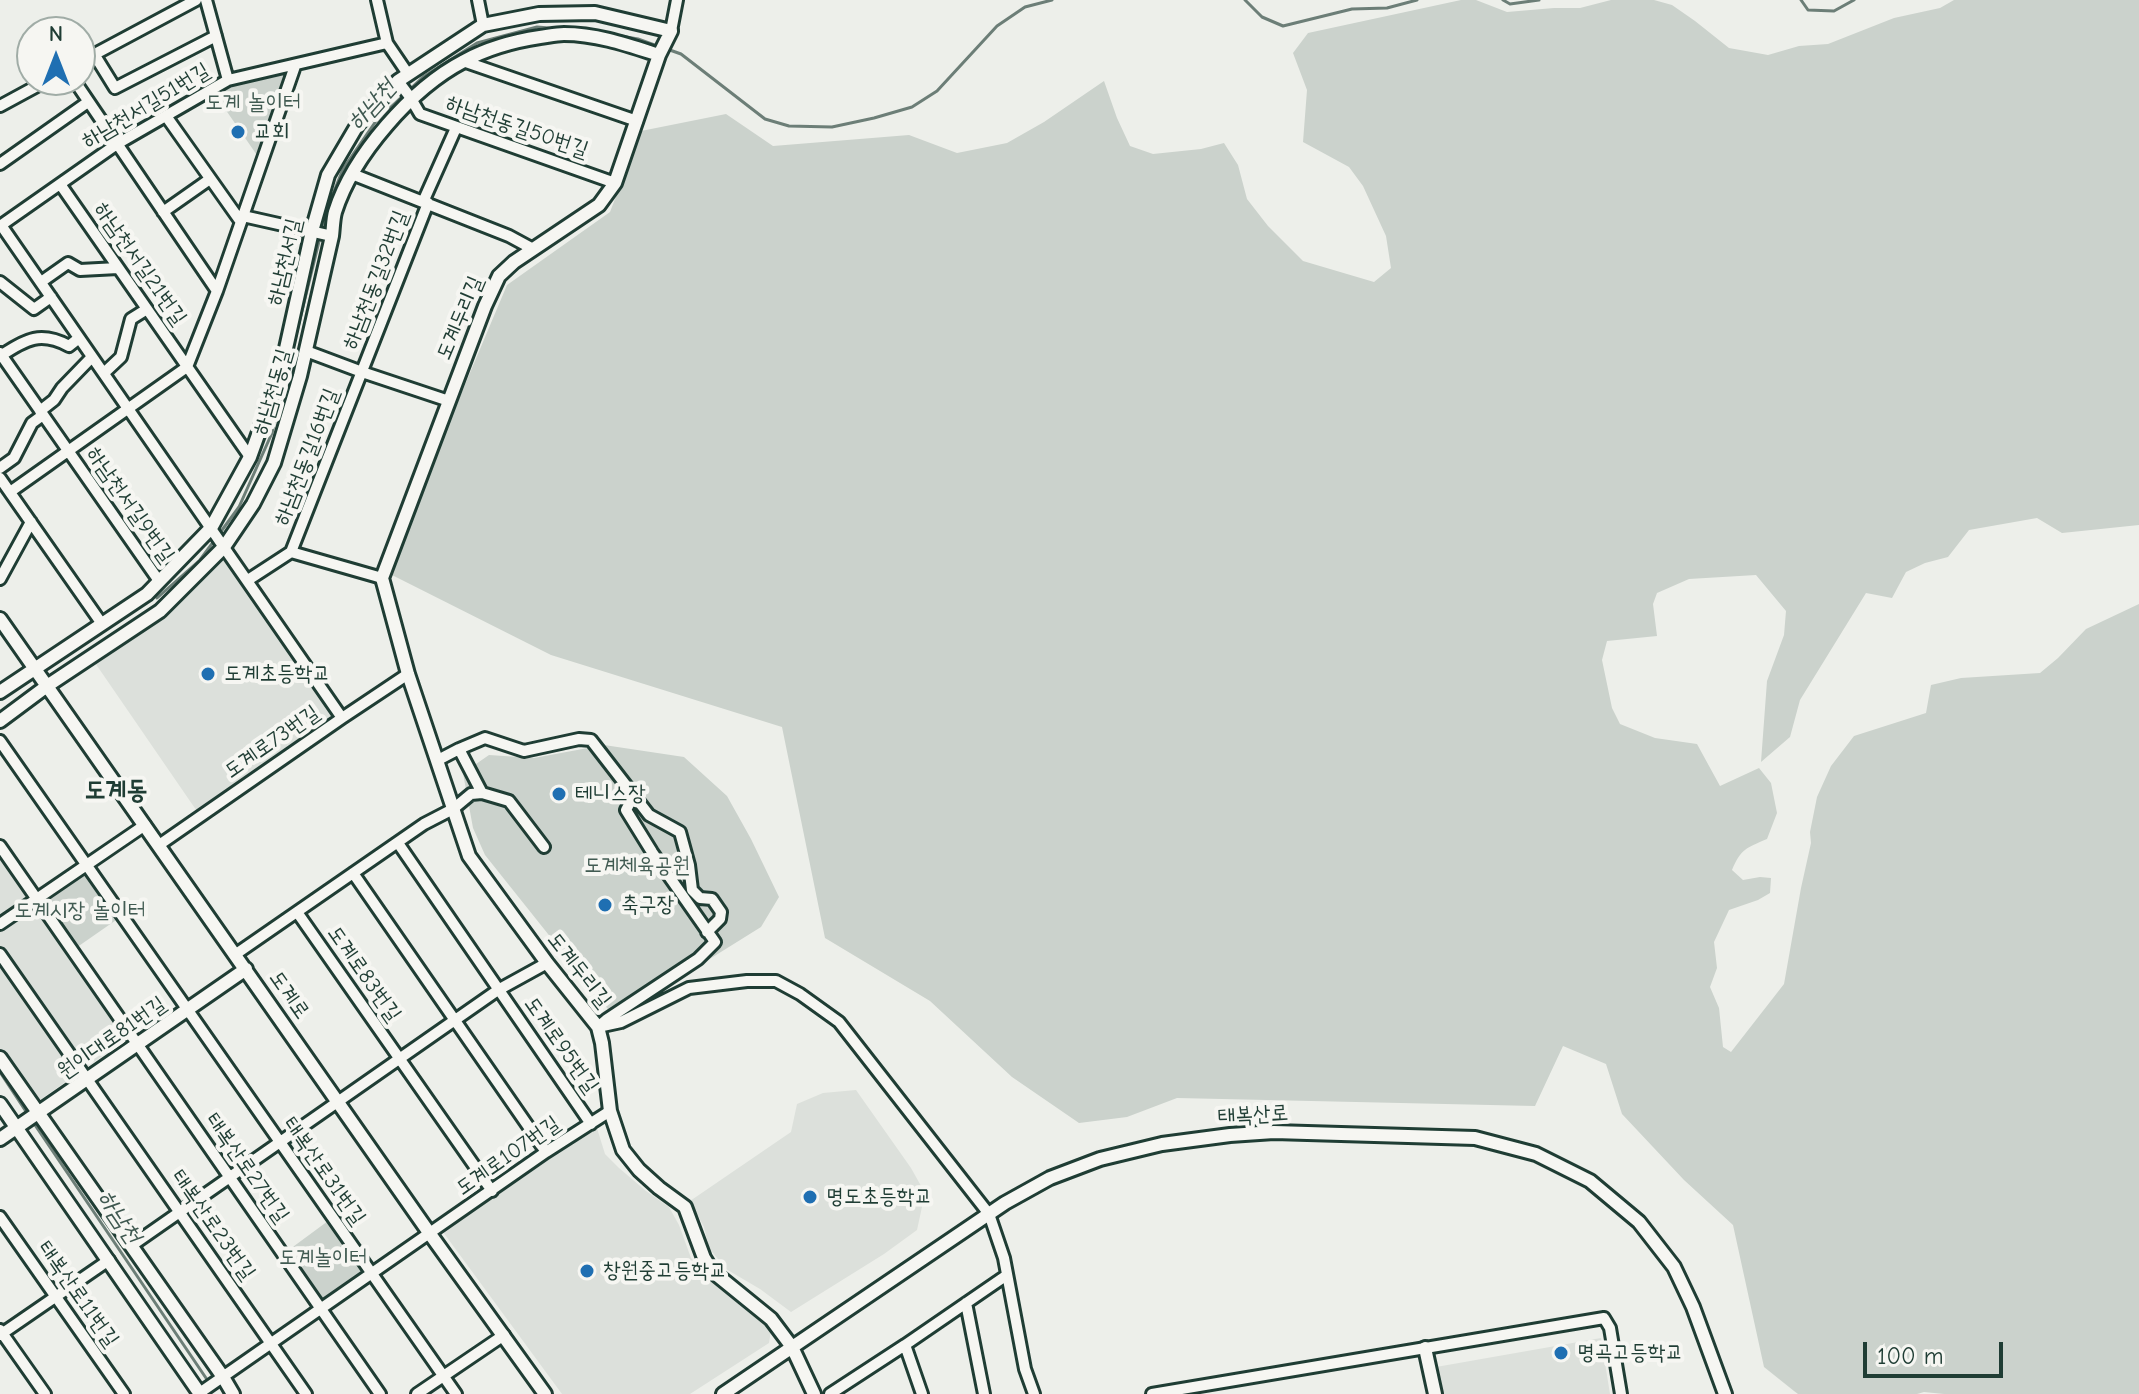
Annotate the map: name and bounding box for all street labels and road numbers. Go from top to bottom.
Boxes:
street label: 하남천서길51번길 [77,57,215,155]
street label: 하남천동길50번길 [442,90,592,164]
street label: 하남천서길21번길 [88,197,192,331]
street label: 하남천동길32번길 [337,207,415,353]
street label: 하남천서길 [262,216,308,308]
street label: 도계두리길 [431,272,489,364]
street label: 하남천동길 [248,346,298,438]
street label: 하남천동길16번길 [269,385,345,529]
street label: 하남천서길9번길 [80,442,180,568]
street label: 도계로73번길 [219,700,325,784]
street label: 도계로83번길 [321,921,407,1027]
street label: 도계두리길 [541,927,617,1013]
street label: 도계로 [263,966,315,1024]
street label: 원이대로81번길 [53,991,171,1085]
street label: 도계로95번길 [518,992,604,1098]
street label: 태복산로 [1217,1100,1289,1130]
street label: 태복산로27번길 [199,1108,295,1228]
street label: 도계로107번길 [451,1110,565,1202]
street label: 태복산로31번길 [277,1112,371,1230]
street label: 태복산로23번길 [165,1165,261,1285]
street label: 태복산로11번길 [32,1236,124,1352]

